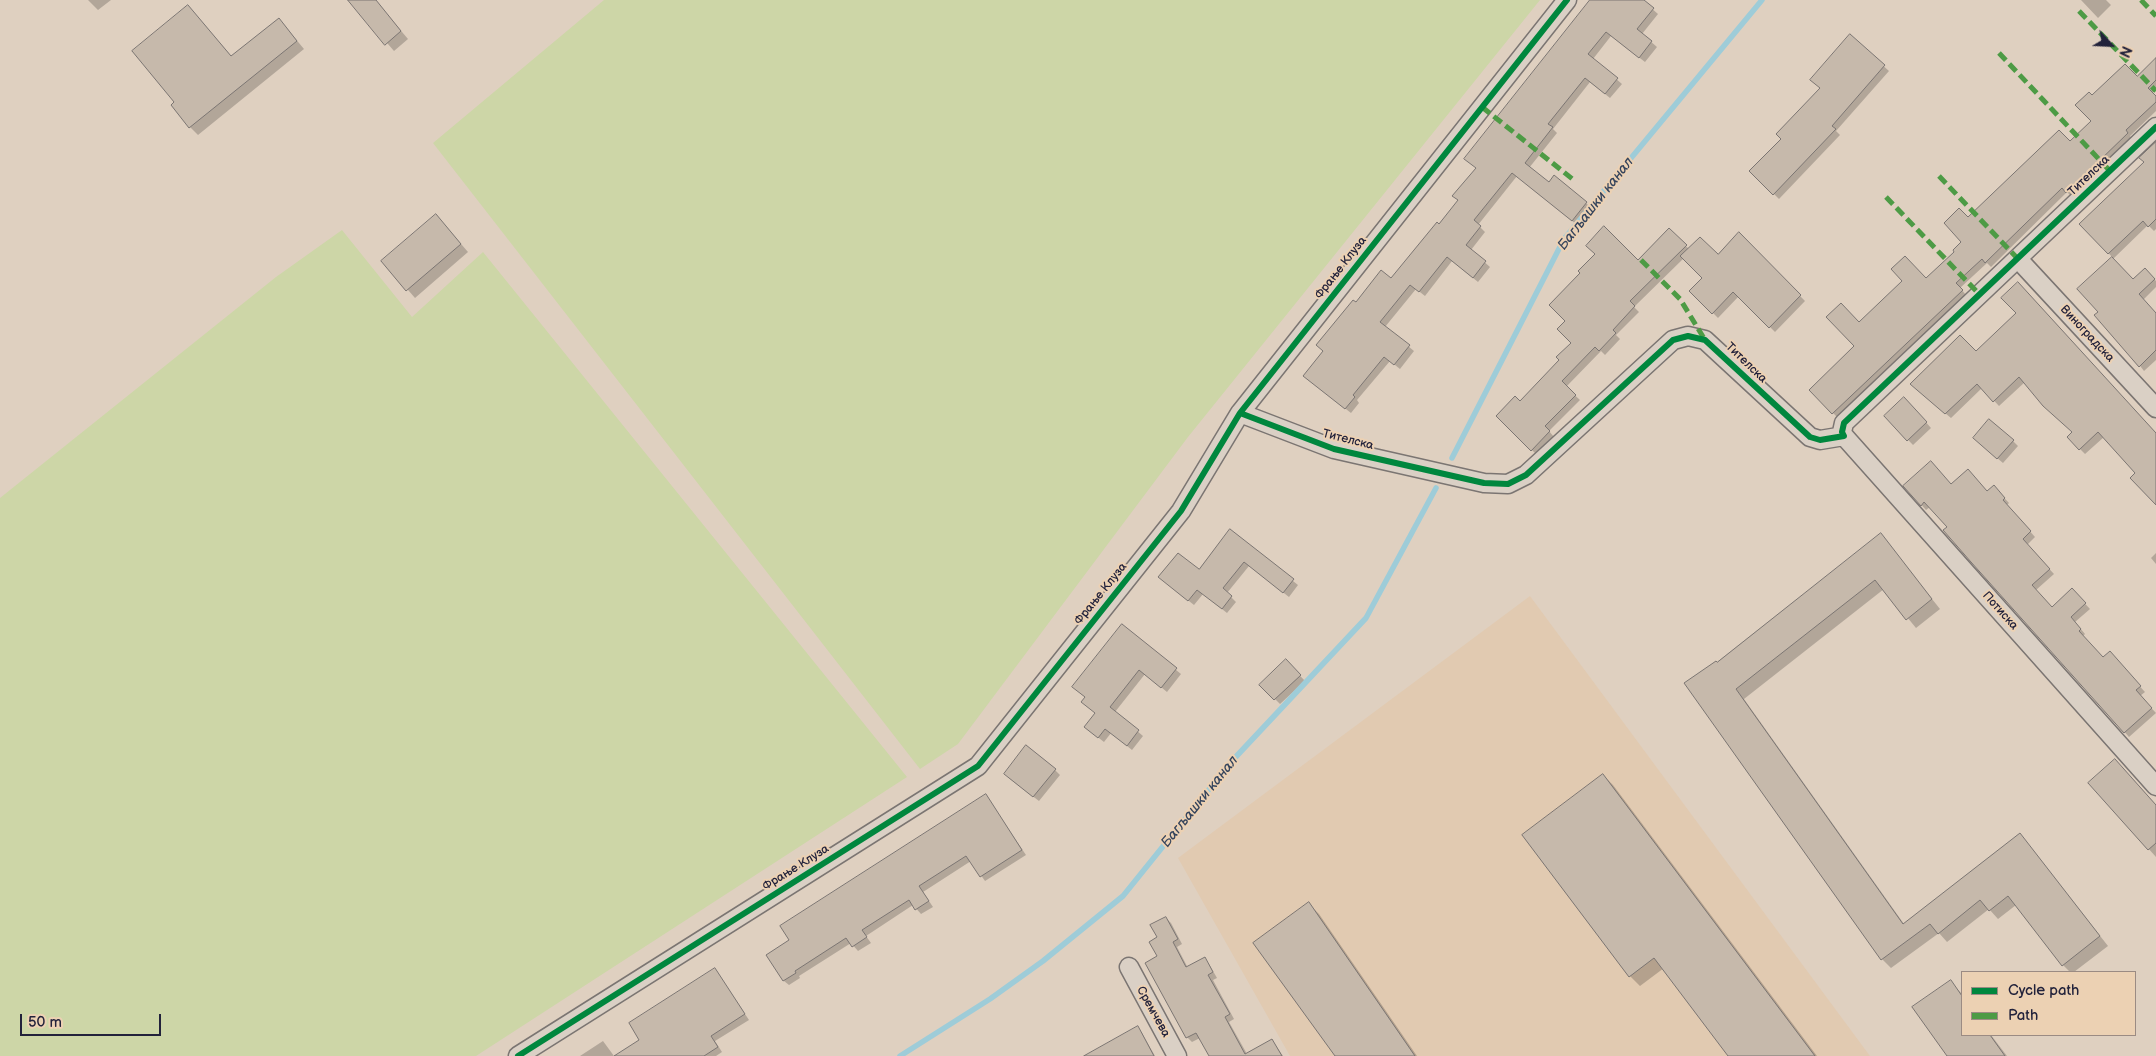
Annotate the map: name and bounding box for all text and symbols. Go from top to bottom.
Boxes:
north arrow [2086,20,2136,70]
text: N [2115,43,2135,60]
street label: Тителска [2065,153,2113,199]
water label: Багљашки канал [1555,154,1637,254]
street label: Фрање Клуза [1312,234,1370,302]
street label: Виноградска [2057,303,2117,365]
street label: Тителска [1722,340,1770,386]
street label: Тителска [1321,427,1375,453]
street label: Фрање Клуза [1072,560,1130,628]
street label: Потиска [1979,589,2021,633]
water label: Багљашки канал [1158,753,1242,851]
street label: Фрање Клуза [760,842,832,894]
legend [1961,971,2136,1036]
text: Cycle path [2008,981,2079,1000]
street label: Сремчева [1133,984,1173,1040]
scale bar [22,1004,164,1036]
text: Path [2008,1006,2038,1025]
text: 50 m [28,1013,62,1032]

